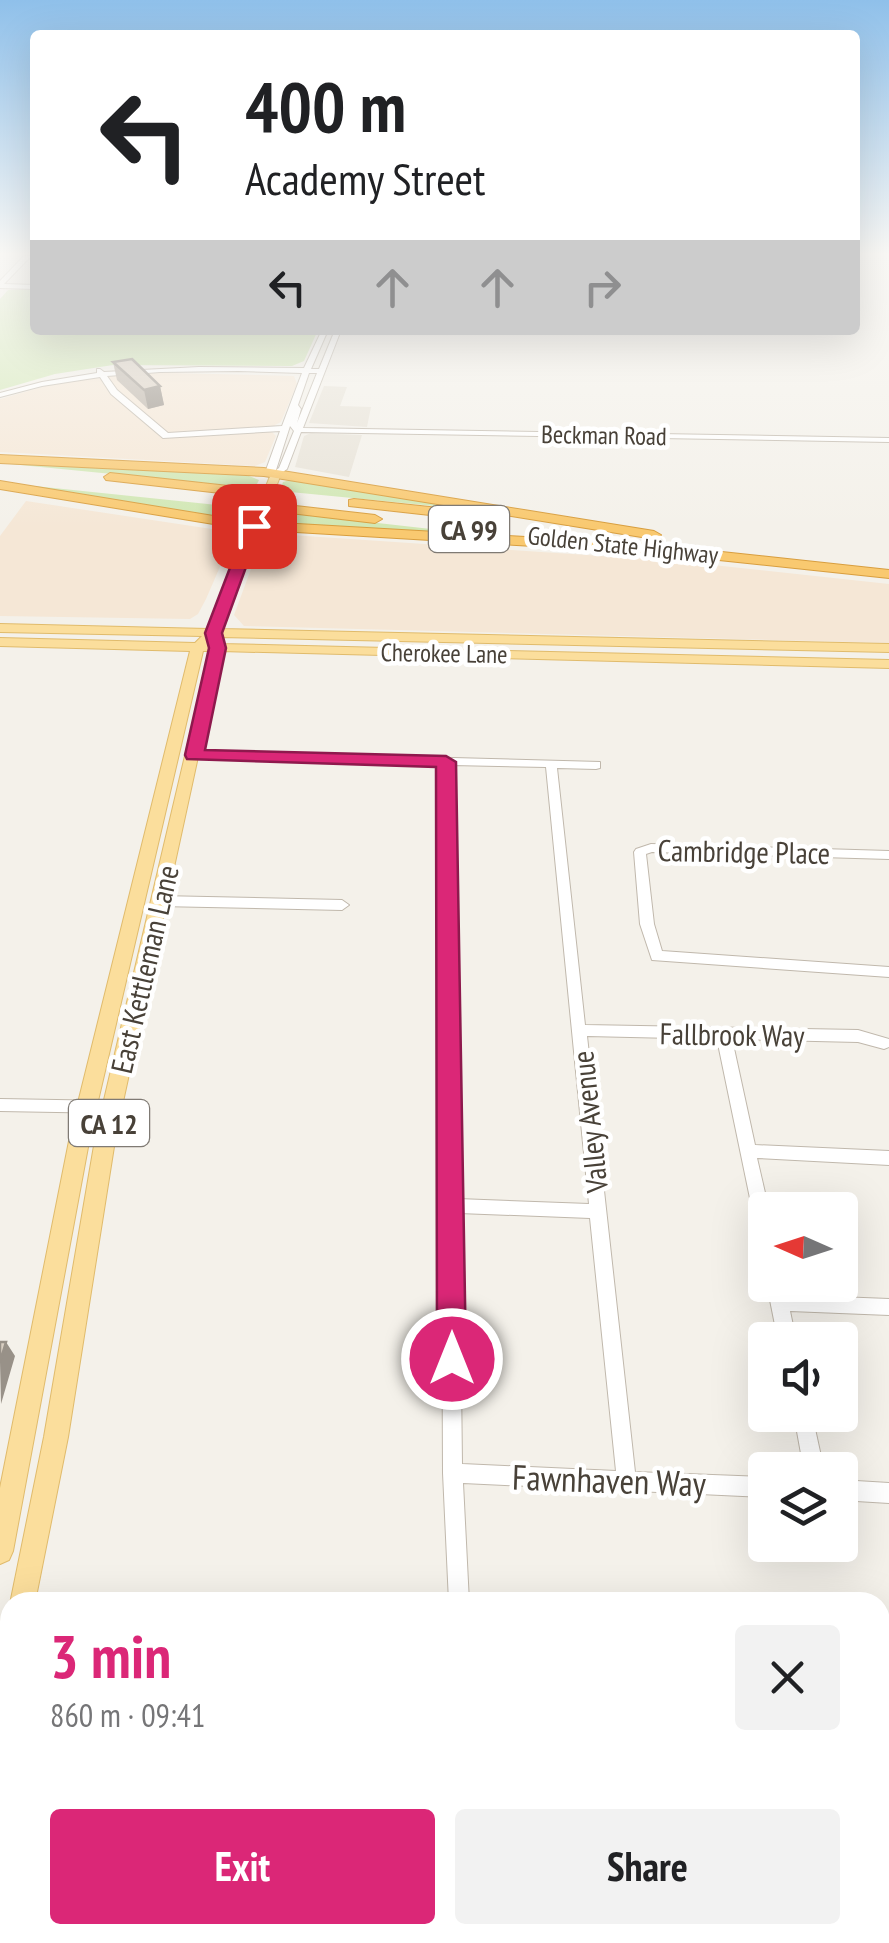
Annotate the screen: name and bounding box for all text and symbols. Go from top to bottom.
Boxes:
text: 400 m [245,61,406,151]
icon: left [80,70,210,200]
text: Academy Street [245,149,485,207]
icon: left [260,260,315,315]
icon: ahead [365,260,420,315]
icon: ahead [470,260,525,315]
icon: right [575,260,630,315]
street label: Beckman Road [541,418,667,452]
pin [212,484,297,569]
icon: arrive [227,499,282,554]
road number: CA 99 [429,506,509,552]
street label: Golden State Highway [526,519,720,571]
street label: Cherokee Lane [380,636,508,670]
street label: Cambridge Place [657,830,831,872]
street label: East Kettleman Lane [101,861,187,1077]
street label: Fallbrook Way [659,1013,805,1055]
street label: Valley Avenue [562,1049,616,1196]
road number: CA 12 [69,1100,149,1146]
north arrow [748,1192,858,1302]
map controls [748,1192,858,1562]
position arrow [400,1307,504,1411]
button: sound [748,1322,858,1432]
button: layers [748,1452,858,1562]
street label: Fawnhaven Way [511,1454,707,1506]
text: 3 min [50,1617,171,1695]
button: close [735,1625,840,1730]
text: 860 m · 09:41 [50,1694,205,1736]
button: Exit [50,1809,435,1924]
button: Share [455,1809,840,1924]

